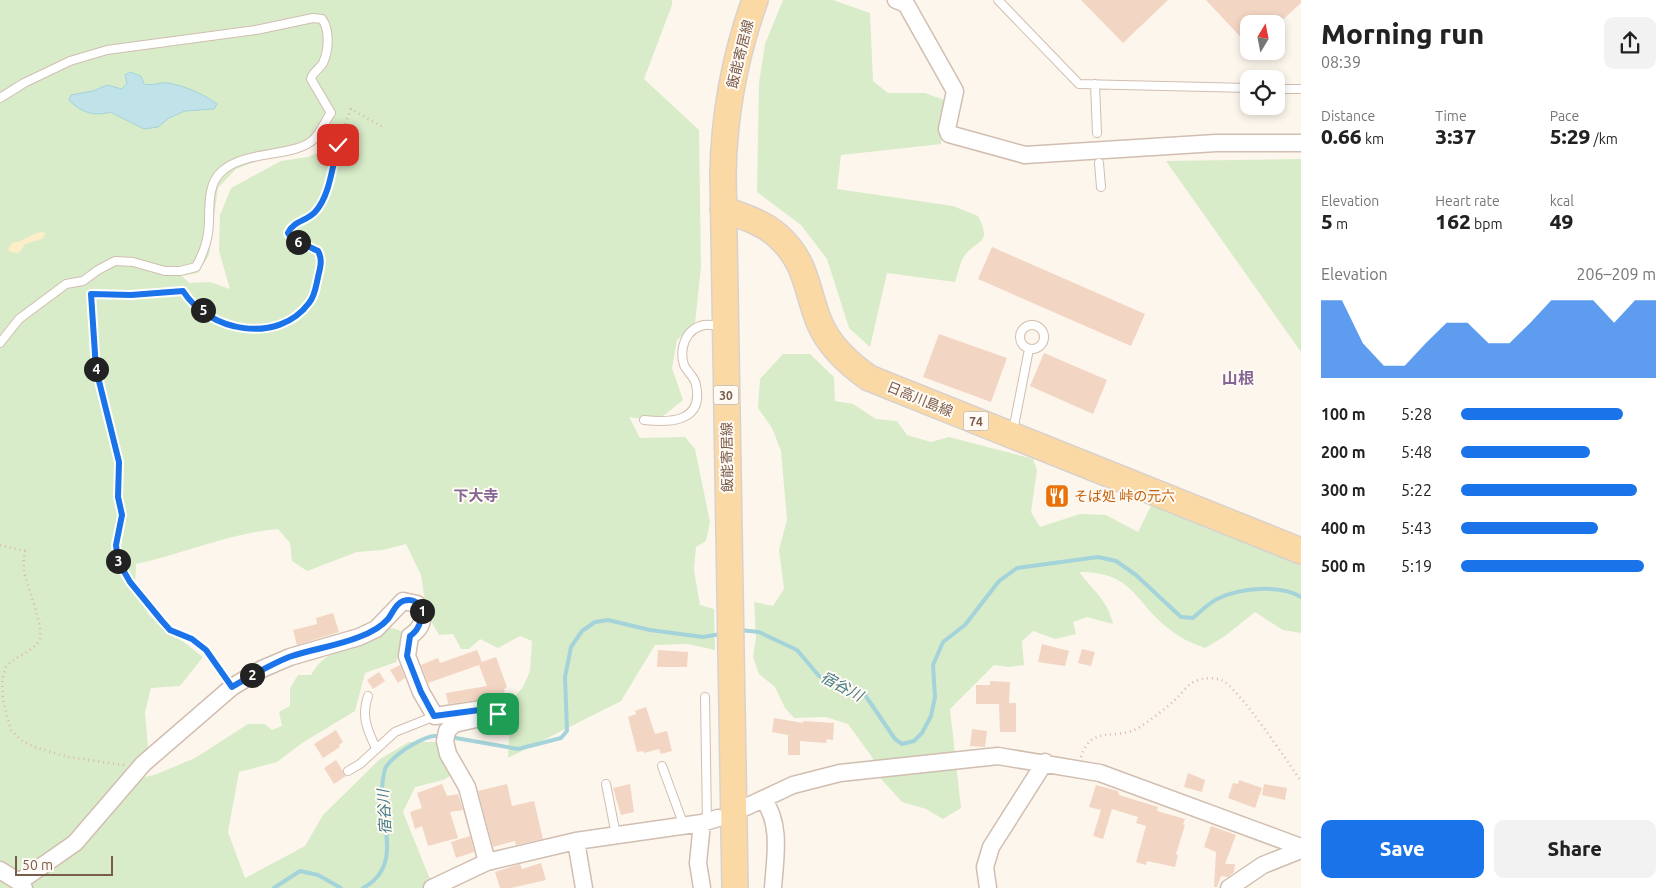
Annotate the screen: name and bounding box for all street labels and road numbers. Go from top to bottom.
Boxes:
street label: 飯能寄居線 [724,18,756,90]
street label: 日高川島線 [885,378,955,420]
road number: 30 [714,386,738,404]
road number: 74 [964,412,988,431]
street label: 飯能寄居線 [718,422,736,492]

